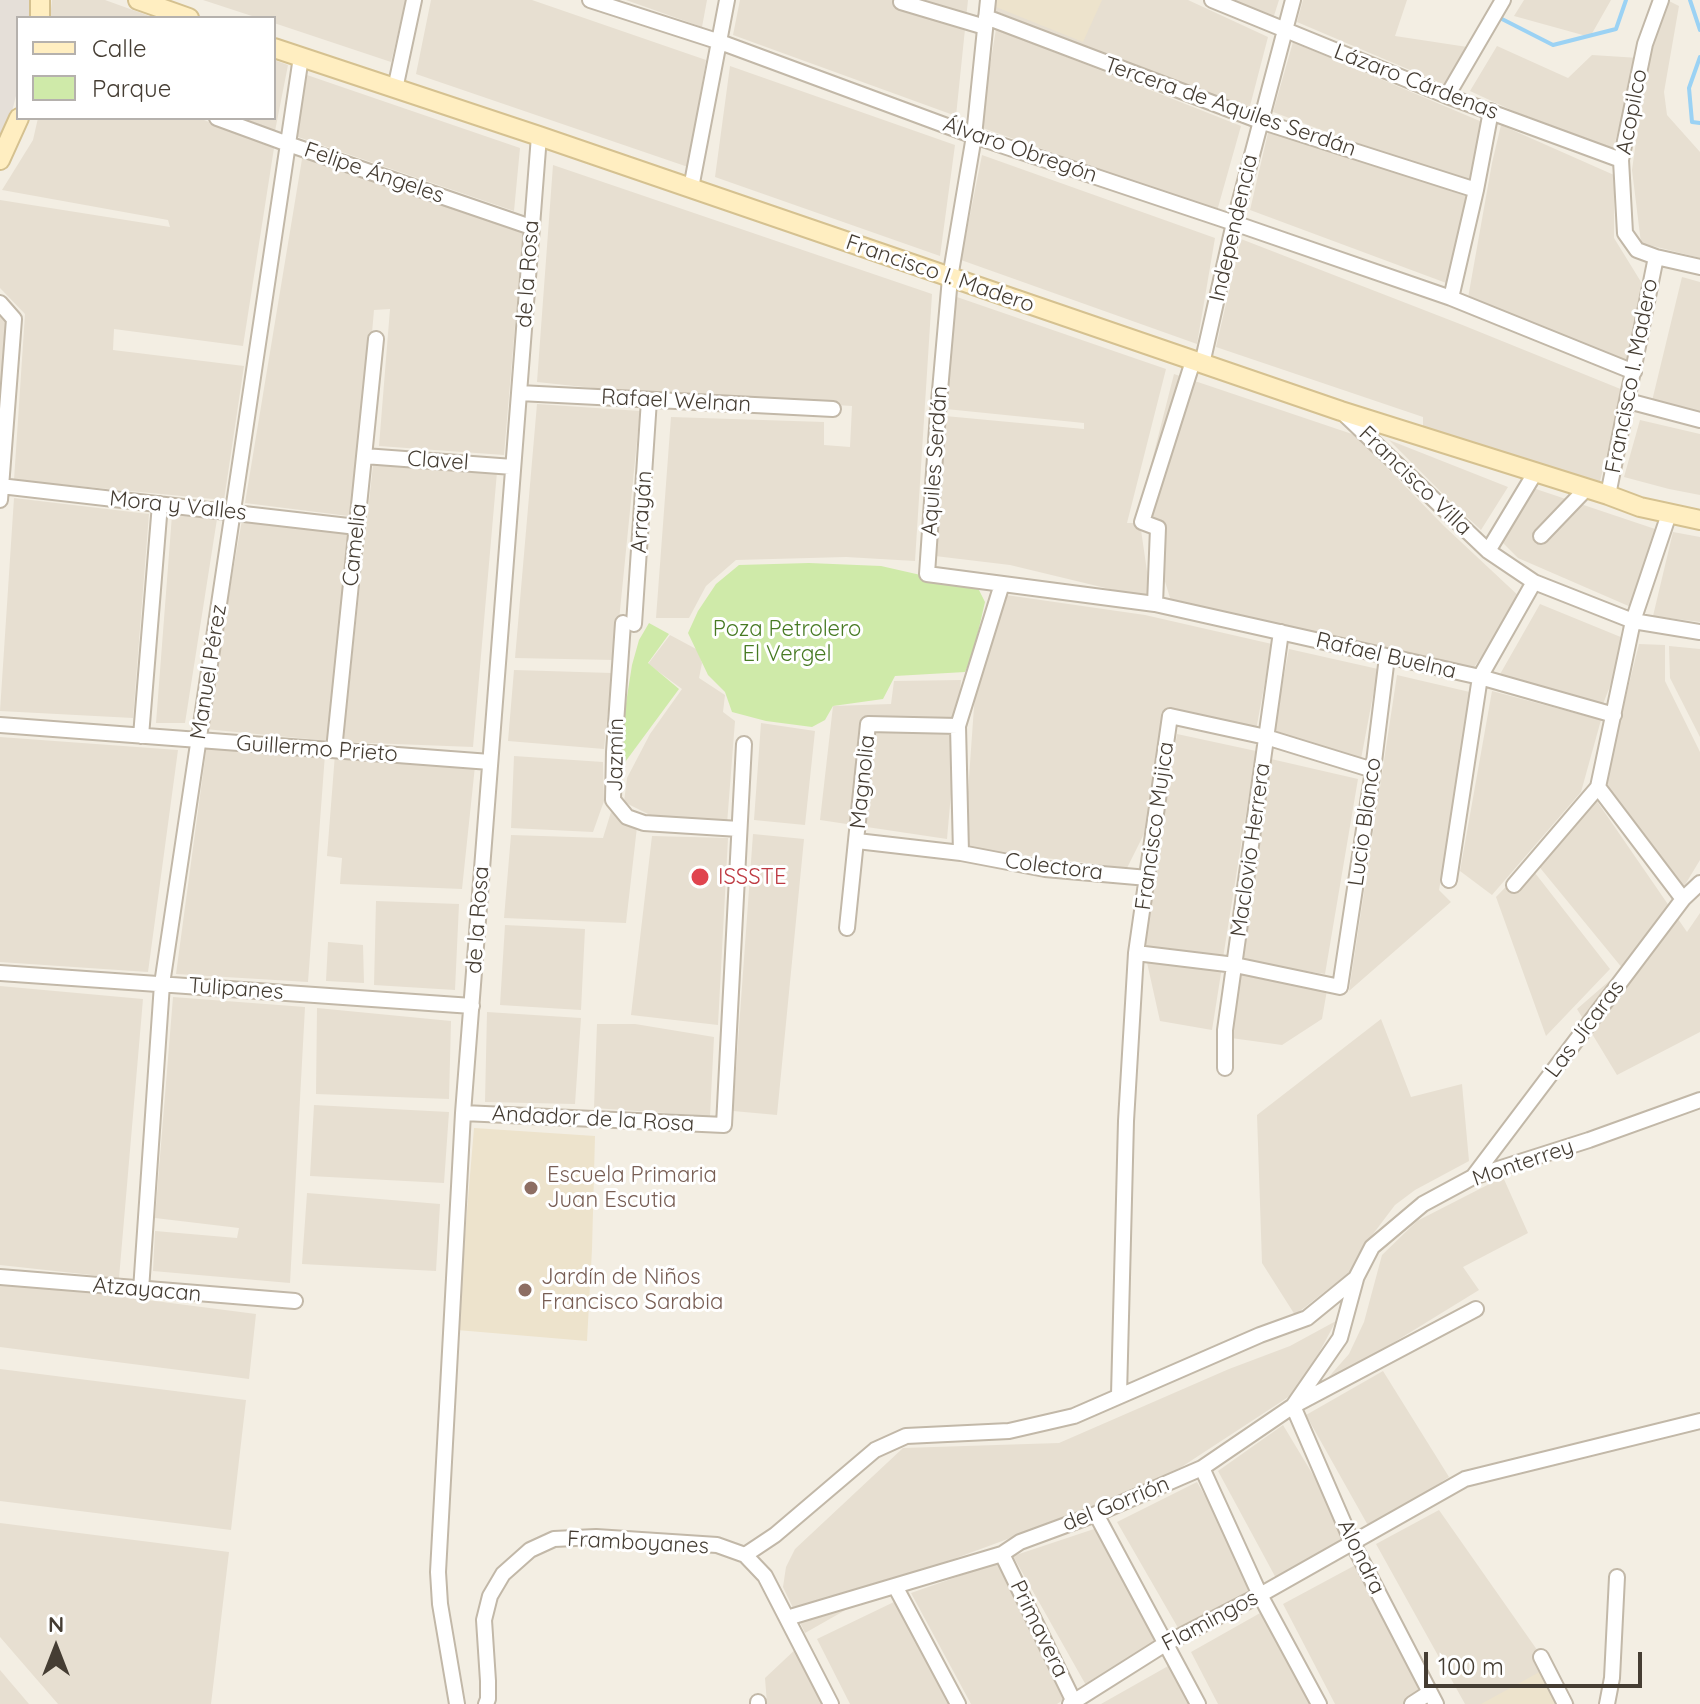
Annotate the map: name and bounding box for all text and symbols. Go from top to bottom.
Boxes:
legend [16,16,276,120]
text: Calle [92,33,147,63]
street label: Lázaro Cárdenas [1330,38,1502,126]
street label: Tercera de Aquiles Serdán [1101,51,1359,163]
street label: Acopilco [1611,67,1653,157]
text: Parque [92,73,171,103]
street label: Álvaro Obregón [940,111,1100,189]
street label: Felipe Ángeles [301,137,447,209]
street label: Independencia [1204,152,1264,304]
street label: de la Rosa [511,219,545,329]
street label: Francisco I. Madero [842,229,1038,319]
street label: Francisco I. Madero [1600,276,1664,476]
street label: Rafael Welnan [600,384,752,418]
street label: Aquiles Serdán [917,385,953,537]
street label: Francisco Villa [1353,421,1477,541]
street label: Clavel [406,446,470,476]
street label: Arrayán [626,470,658,554]
street label: Mora y Valles [108,486,248,526]
street label: Camelia [338,502,372,588]
street label: Manuel Pérez [185,603,233,741]
park label: Poza Petrolero El Vergel [713,616,861,668]
street label: Rafael Buelna [1313,627,1459,685]
street label: Jazmín [602,718,630,792]
street label: Guillermo Prieto [235,730,399,768]
street label: Magnolia [845,734,881,830]
street label: Francisco Mujica [1130,740,1180,912]
street label: Lucio Blanco [1343,756,1387,888]
street label: Maclovio Herrera [1226,761,1276,939]
street label: Colectora [1004,848,1104,886]
place label: ISSSTE [718,864,786,890]
street label: de la Rosa [461,865,495,975]
marker: ISSSTE [689,866,711,888]
street label: Tulipanes [188,973,284,1005]
street label: Las Jícaras [1540,975,1630,1083]
street label: Andador de la Rosa [491,1101,695,1137]
street label: Monterrey [1469,1133,1577,1193]
place label: Escuela Primaria Juan Escutia [547,1162,717,1214]
marker: Escuela Primaria Juan Escutia [522,1179,540,1197]
place label: Jardín de Niños Francisco Sarabia [541,1264,723,1316]
street label: Atzayacan [92,1272,202,1308]
marker: Jardín de Niños Francisco Sarabia [516,1281,534,1299]
street label: del Gorrión [1059,1471,1173,1537]
street label: Alondra [1332,1515,1390,1599]
street label: Framboyanes [567,1526,709,1560]
street label: Primavera [1004,1576,1074,1682]
street label: Flamingos [1157,1585,1263,1657]
north arrow [16,1608,96,1688]
text: N [48,1610,64,1638]
scale bar [1428,1636,1646,1686]
text: 100 m [1438,1651,1504,1681]

